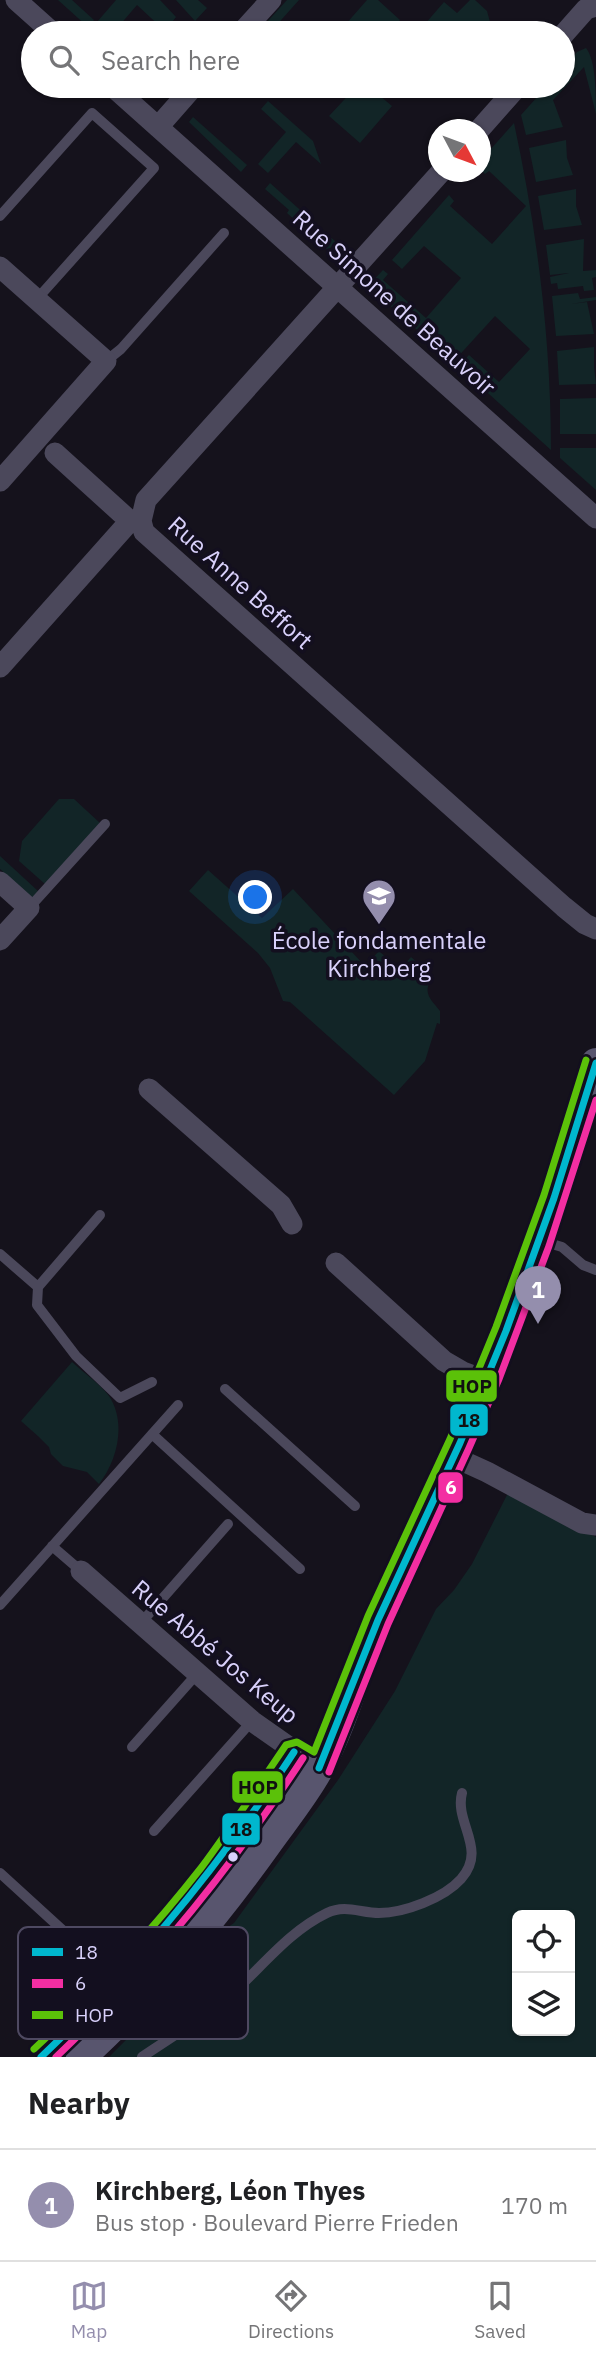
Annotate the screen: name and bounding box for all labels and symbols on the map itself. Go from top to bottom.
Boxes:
north arrow [428,119,491,182]
street label: Rue Simone de Beauvoir [286,203,503,402]
street label: Rue Anne Beffort [161,509,320,656]
school or university icon: École fondamentale Kirchberg [360,877,398,926]
your location [238,880,272,914]
place label: École fondamentale Kirchberg [272,924,486,984]
pin: 1 [515,1266,561,1324]
line badge: HOP [445,1369,498,1403]
text: HOP [452,1374,492,1398]
line badge: 18 [449,1403,489,1437]
text: 18 [458,1408,480,1432]
line badge: 6 [437,1471,464,1504]
text: 6 [445,1475,457,1499]
street label: Rue Abbé Jos Keup [126,1572,306,1730]
line badge: HOP [231,1770,284,1804]
text: HOP [238,1775,278,1799]
line badge: 18 [221,1812,261,1846]
text: 18 [230,1817,252,1841]
unlabelled marker [226,1850,240,1864]
legend [18,1927,248,2039]
text: 18 [75,1940,98,1964]
text: 6 [75,1971,86,1995]
text: HOP [75,2003,113,2027]

